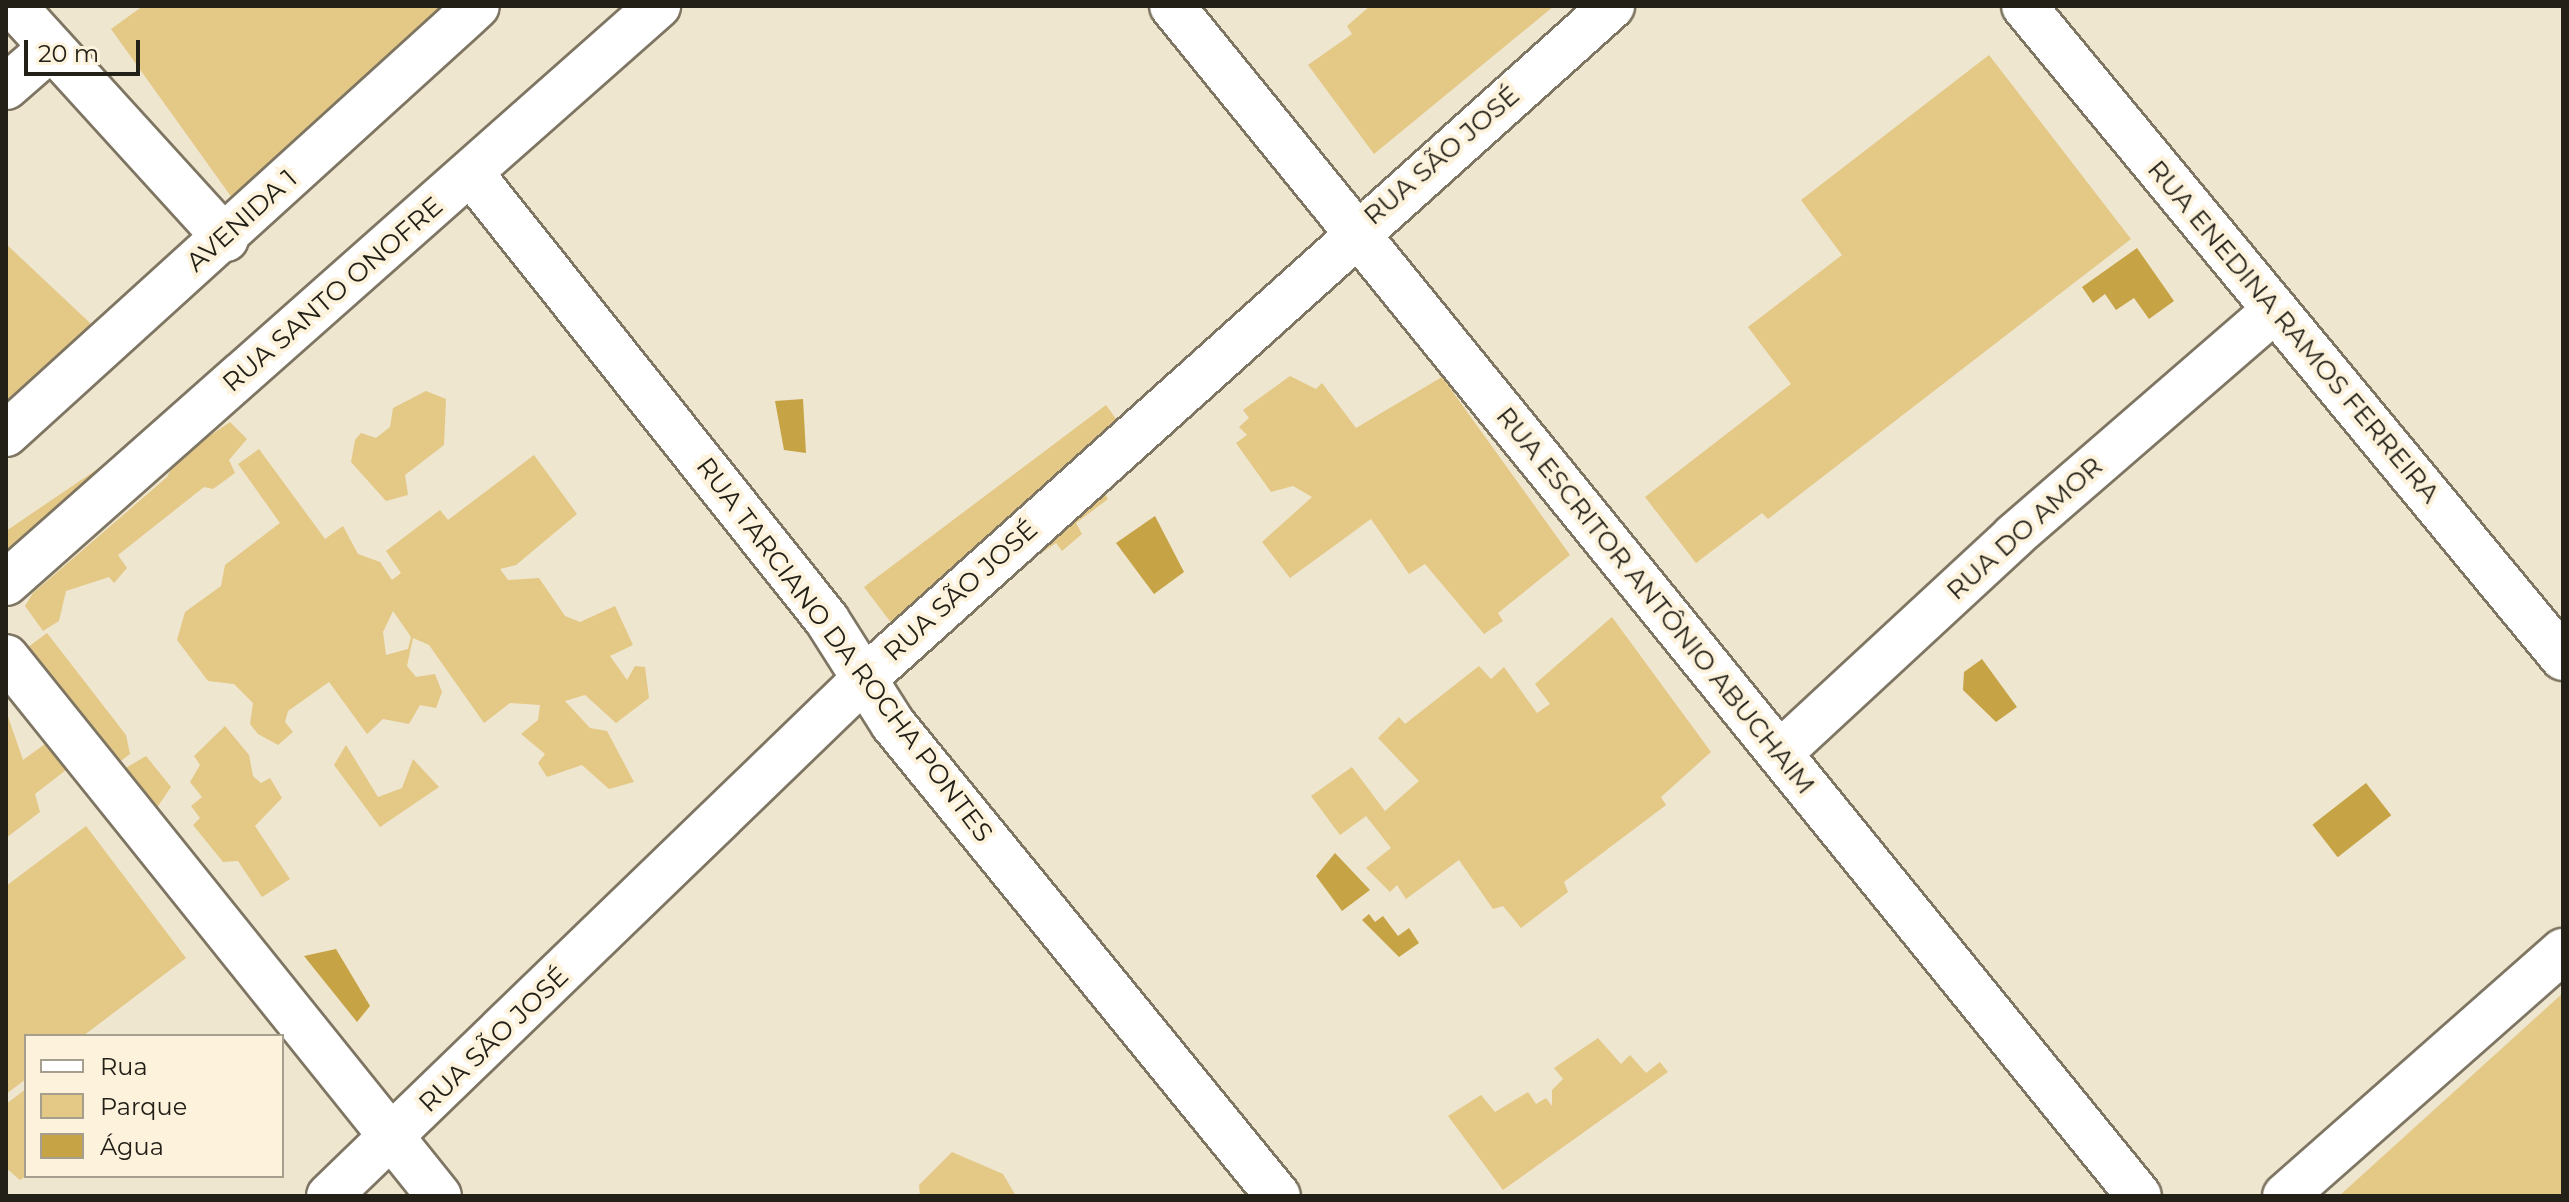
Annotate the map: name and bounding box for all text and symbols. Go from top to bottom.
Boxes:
scale bar [28,24,144,74]
text: 20 m [38,39,99,68]
street label: RUA SÃO JOSÉ [1358,80,1526,232]
street label: RUA ENEDINA RAMOS FERREIRA [2140,154,2446,510]
street label: AVENIDA 1 [180,163,304,279]
street label: RUA SANTO ONOFRE [217,191,449,399]
street label: RUA ESCRITOR ANTÔNIO ABUCHAIM [1489,401,1821,801]
street label: RUA DO AMOR [1941,451,2109,607]
street label: RUA TARCIANO DA ROCHA PONTES [689,452,999,848]
street label: RUA SÃO JOSÉ [878,514,1044,668]
street label: RUA SÃO JOSÉ [413,961,575,1119]
legend [24,1034,284,1178]
text: Rua [100,1052,148,1081]
text: Parque [100,1092,187,1121]
text: Água [100,1132,164,1161]

